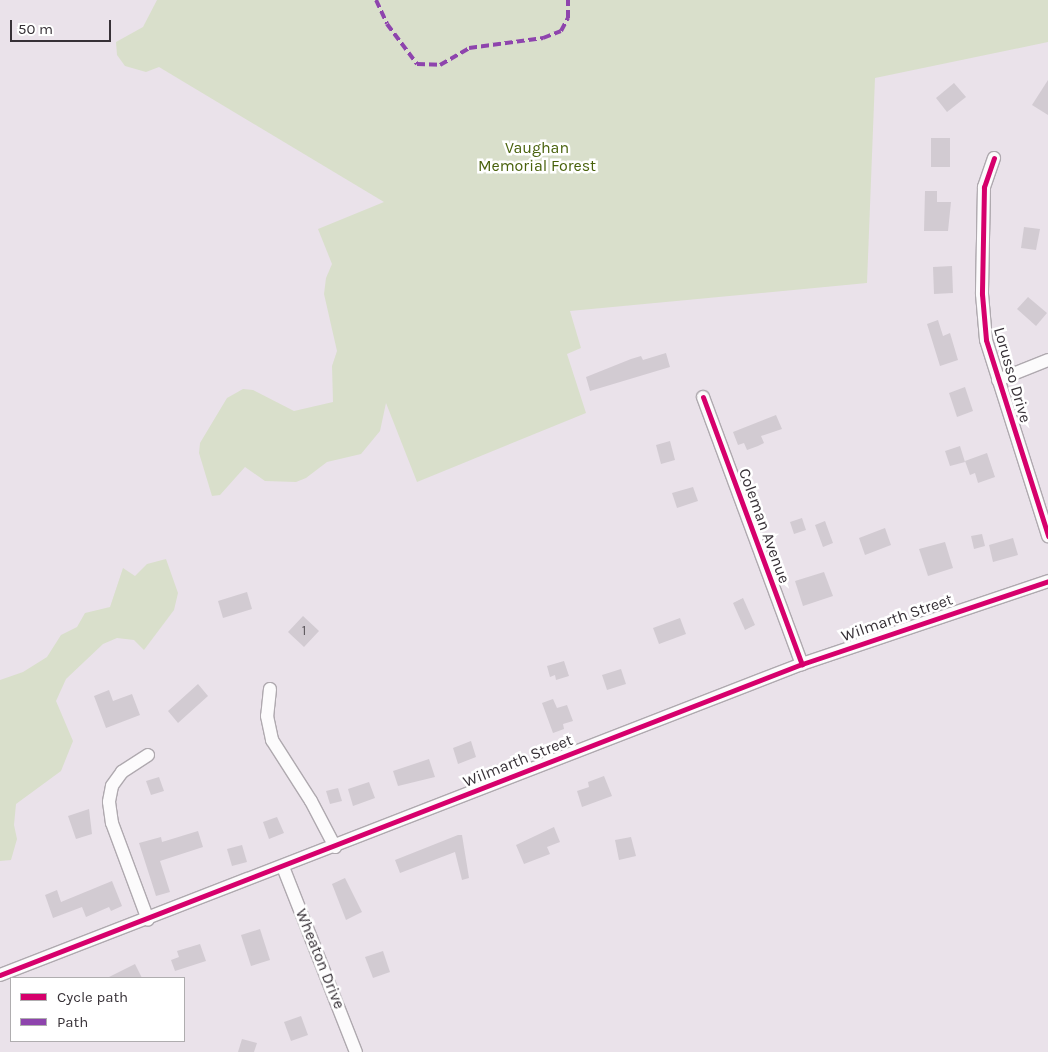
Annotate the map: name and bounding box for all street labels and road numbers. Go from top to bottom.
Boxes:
street label: Lorusso Drive [989,325,1035,425]
street label: Coleman Avenue [734,466,794,586]
street label: Wilmarth Street [839,590,955,646]
street label: Wilmarth Street [460,730,576,792]
street label: Wheaton Drive [291,906,349,1012]

